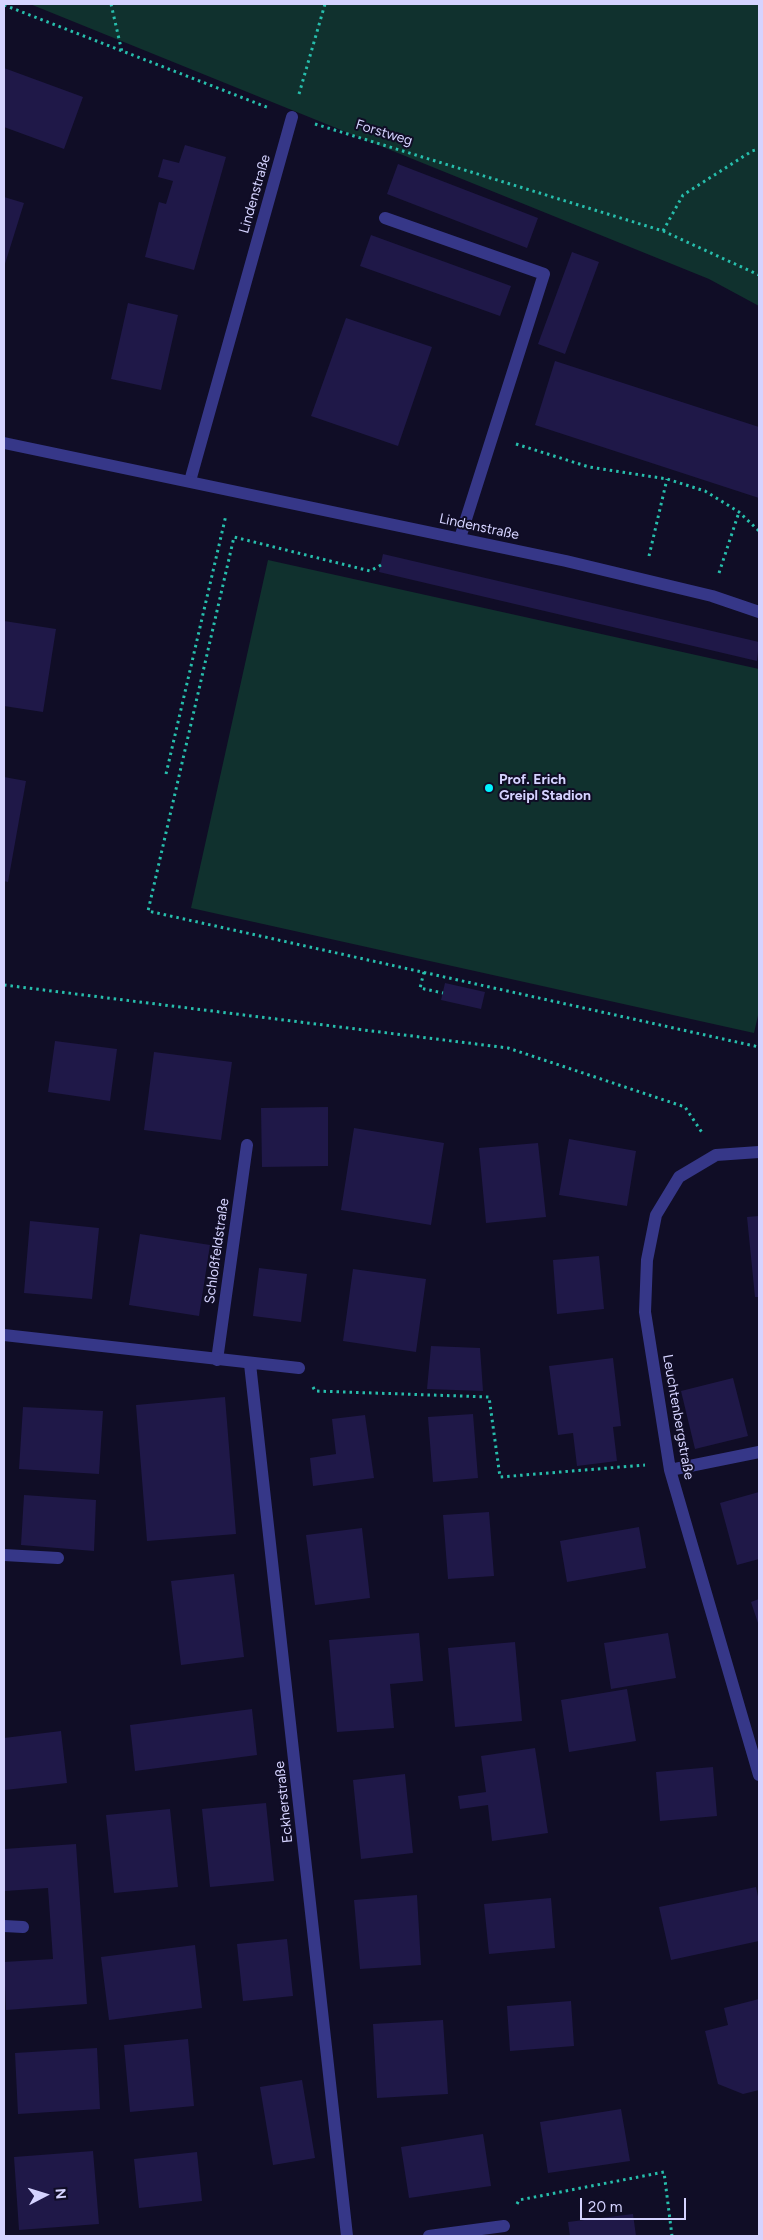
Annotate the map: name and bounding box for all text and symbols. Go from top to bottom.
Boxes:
street label: Forstweg [353,116,415,150]
street label: Lindenstraße [236,153,274,235]
street label: Lindenstraße [438,510,520,544]
place label: Prof. Erich Greipl Stadion [499,772,591,804]
marker: Prof. Erich Greipl Stadion [483,782,495,794]
street label: Schloßfeldstraße [201,1197,233,1305]
street label: Leuchtenbergstraße [659,1353,697,1481]
street label: Eckherstraße [271,1760,297,1844]
north arrow [20,2170,70,2220]
text: N [52,2188,69,2200]
scale bar [583,2188,689,2220]
text: 20 m [588,2198,622,2216]

